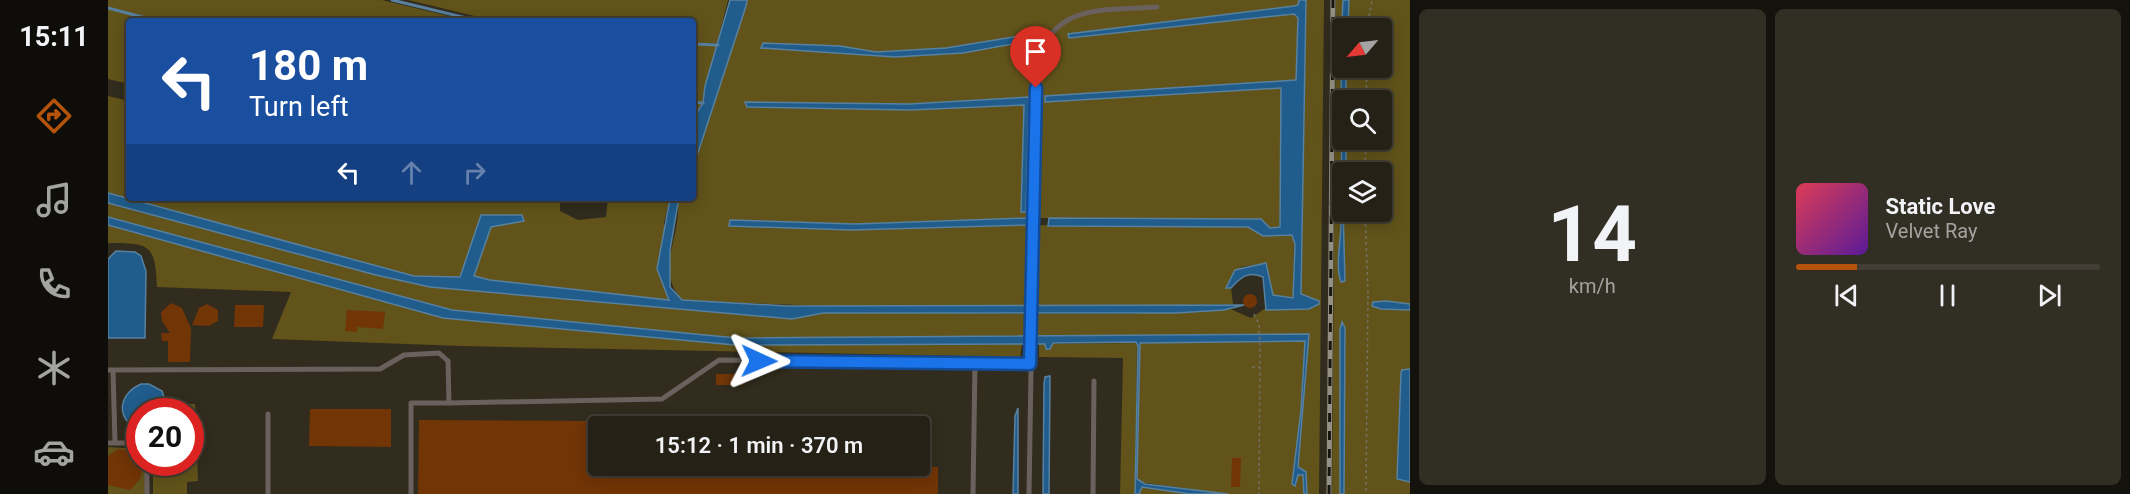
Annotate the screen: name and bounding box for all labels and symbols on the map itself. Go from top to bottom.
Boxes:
north arrow [1332,18,1392,78]
pin [1010,26,1061,88]
position arrow [727,329,791,393]
speed limit sign: 20 [126,398,204,476]

